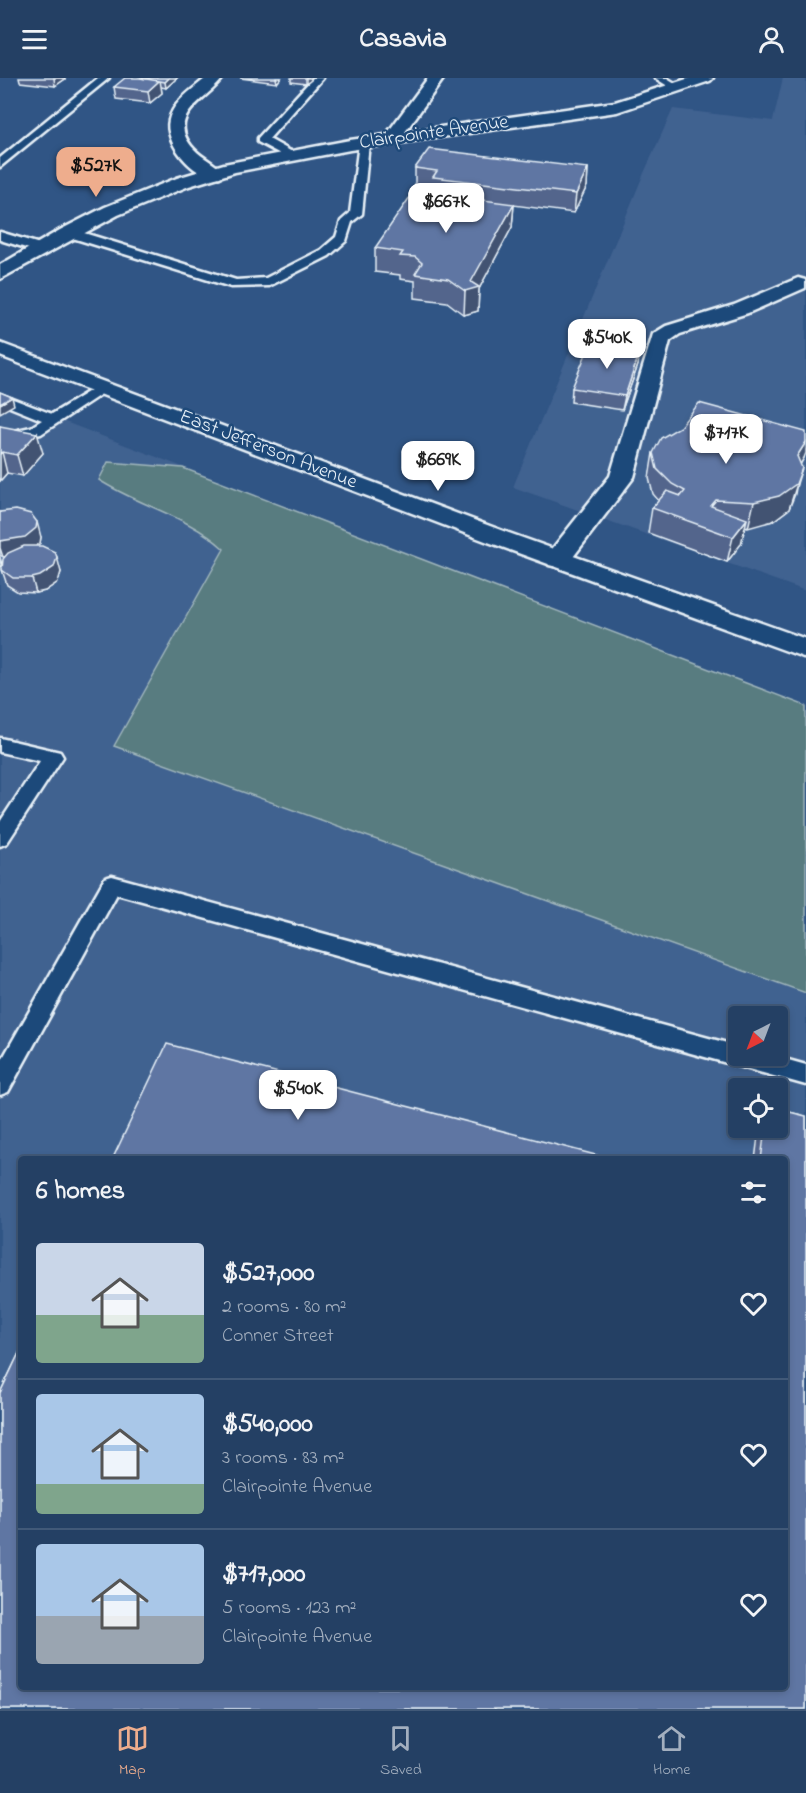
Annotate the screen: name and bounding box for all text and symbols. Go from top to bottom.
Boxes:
text: Casavia [359,20,447,59]
icon: menu [18,23,51,56]
icon: person [755,23,788,56]
street label: Clairpointe Avenue [358,108,510,158]
pin: $527K [54,147,138,198]
text: $527K [70,152,122,181]
pin: $667K [404,183,488,234]
text: $667K [422,188,470,217]
pin: $540K [565,319,649,370]
text: $540K [582,324,632,353]
street label: East Jefferson Avenue [175,403,361,497]
pin: $717K [684,414,768,465]
text: $717K [704,419,748,448]
pin: $669K [396,441,480,492]
text: $669K [415,446,461,475]
north arrow [728,1006,788,1066]
map controls [728,1006,788,1138]
pin: $540K [256,1070,340,1121]
text: $540K [273,1075,323,1104]
button: locate [728,1078,788,1138]
text: 6 homes [36,1173,125,1211]
icon: filters [737,1176,770,1209]
text: $527,000 [222,1255,314,1293]
icon: home [84,1267,156,1339]
icon: heart [737,1287,770,1320]
text: 2 rooms · 80 m² [222,1293,347,1322]
text: Conner Street [222,1322,334,1351]
text: $540,000 [222,1406,313,1444]
icon: home [84,1418,156,1490]
icon: heart [737,1438,770,1471]
text: 3 rooms · 83 m² [222,1444,344,1473]
text: Clairpointe Avenue [222,1473,372,1502]
text: $717,000 [222,1556,306,1594]
icon: home [84,1568,156,1640]
icon: heart [737,1588,770,1621]
text: 5 rooms · 123 m² [222,1594,356,1623]
text: Clairpointe Avenue [222,1623,372,1652]
tab: Map [116,1722,149,1782]
tab: Saved [380,1722,422,1782]
tab: Home [653,1722,690,1782]

